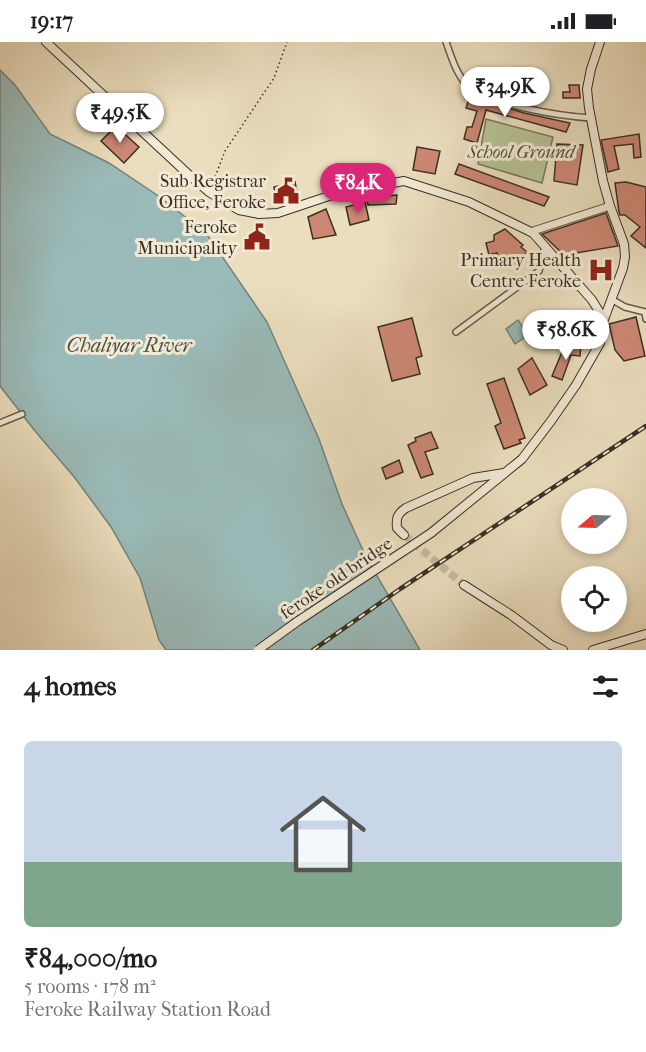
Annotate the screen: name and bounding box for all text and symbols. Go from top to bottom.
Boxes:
text: 19:17 [30,8,73,34]
pin: ₹34.9K [456,67,554,118]
text: ₹34.9K [475,75,535,98]
pin: ₹49.5K [71,93,169,144]
text: ₹49.5K [90,101,150,124]
park label: School Ground [467,142,577,163]
pin: ₹84K [322,163,394,214]
place label: Sub Registrar Office, Feroke [159,171,266,213]
text: ₹84K [334,171,382,194]
public building icon: Sub Registrar Office, Feroke [271,176,301,206]
place label: Feroke Municipality [137,217,238,259]
public building icon: Feroke Municipality [242,222,272,252]
place label: Primary Health Centre Feroke [460,250,581,292]
hospital icon: Primary Health Centre Feroke [586,255,616,285]
pin: ₹58.6K [517,310,615,361]
text: ₹58.6K [536,318,596,341]
water label: Chaliyar River [67,334,194,357]
north arrow [561,488,627,554]
map controls [561,488,627,632]
street label: feroke old bridge [276,533,396,624]
button: locate [561,566,627,632]
icon: filters [589,670,622,703]
text: 4 homes [24,671,116,702]
icon: home [269,780,377,888]
text: ₹84,000/mo [24,943,157,974]
text: 5 rooms · 178 m² [24,975,156,998]
text: Feroke Railway Station Road [24,998,271,1021]

